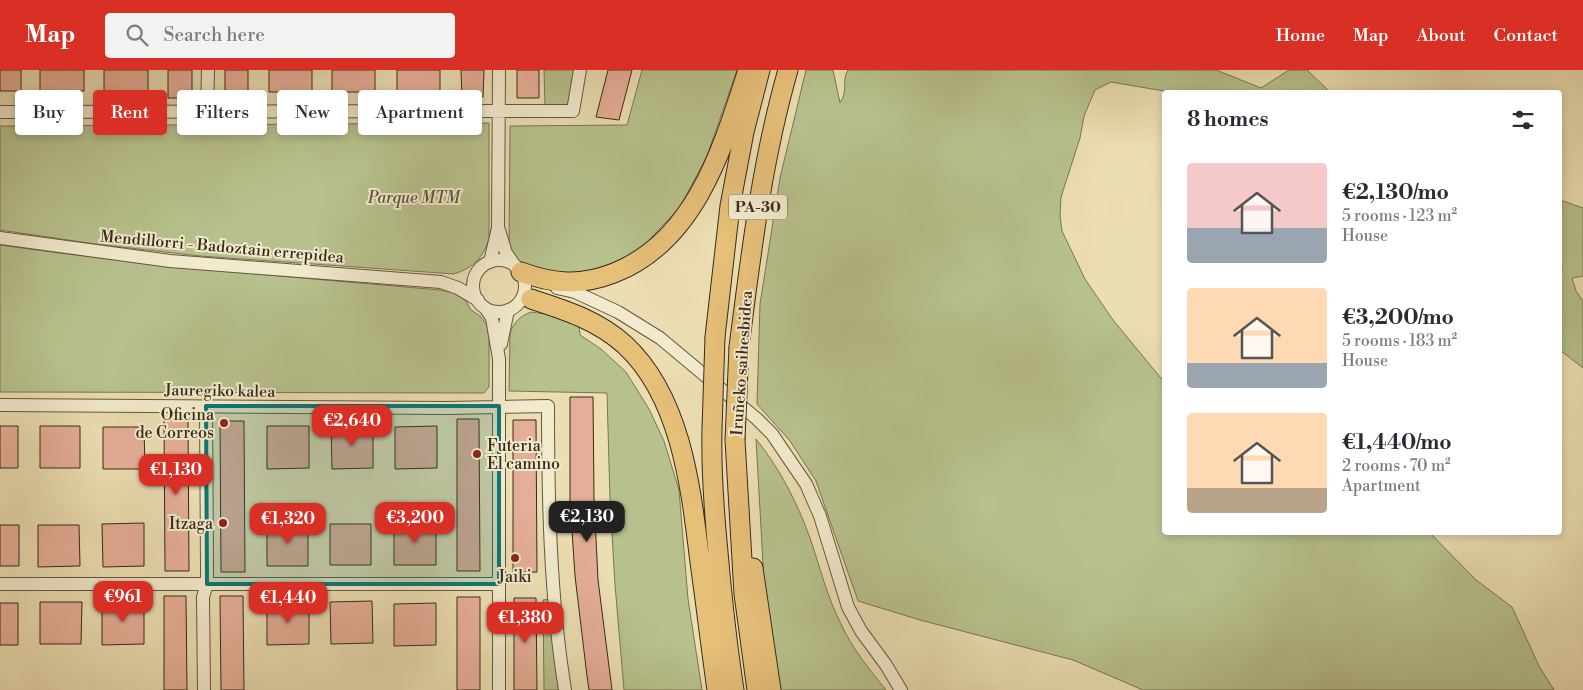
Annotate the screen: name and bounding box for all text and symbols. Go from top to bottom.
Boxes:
search box [105,13,455,58]
text: Map [25,20,75,50]
icon: search [123,21,151,49]
text: Search here [163,23,265,47]
text: Home [1276,24,1325,47]
text: Map [1353,24,1389,47]
text: About [1417,24,1466,47]
text: Contact [1494,24,1558,47]
chip: Buy [15,90,83,135]
chip: Rent [93,90,167,135]
chip: Filters [177,90,267,135]
chip: New [277,90,348,135]
chip: Apartment [358,90,482,135]
icon: filters [1509,106,1537,134]
text: 8 homes [1187,107,1269,133]
text: €2,130/mo [1342,180,1449,206]
icon: home [1227,183,1287,243]
park label: Parque MTM [367,188,462,208]
road number: PA-30 [729,194,787,220]
text: 5 rooms · 123 m² [1342,206,1457,226]
street label: Mendillorri - Badoztain errepidea [99,226,345,268]
text: House [1342,226,1388,246]
street label: Iruñeko saihesbidea [727,289,757,436]
text: €3,200/mo [1342,305,1454,331]
icon: home [1227,308,1287,368]
text: 5 rooms · 183 m² [1342,331,1457,351]
text: House [1342,351,1388,371]
street label: Jauregiko kalea [163,380,276,402]
pin: €2,640 [311,404,393,447]
place label: Oficina de Correos [135,405,215,443]
text: €2,640 [323,411,381,431]
marker: Oficina de Correos [218,417,230,429]
text: €1,440/mo [1342,430,1452,456]
icon: home [1227,433,1287,493]
place label: Futeria El camino [487,436,560,474]
marker: Futeria El camino [471,448,483,460]
pin: €1,130 [135,454,217,496]
text: 2 rooms · 70 m² [1342,456,1451,476]
text: €1,130 [150,460,202,480]
text: Apartment [1342,476,1421,496]
pin: €2,130 [546,500,628,543]
pin: €1,320 [247,502,329,545]
pin: €3,200 [374,502,456,544]
text: €2,130 [560,507,614,527]
text: €3,200 [386,508,444,528]
text: €1,320 [261,509,315,529]
place label: Itzaga [169,514,214,534]
marker: Itzaga [217,517,229,529]
marker: Jaiki [509,552,521,564]
place label: Jaiki [497,567,532,587]
pin: €961 [93,580,153,623]
pin: €1,440 [247,582,329,624]
text: €961 [104,587,142,607]
text: €1,440 [260,588,316,608]
pin: €1,380 [484,602,566,644]
text: €1,380 [498,608,552,628]

